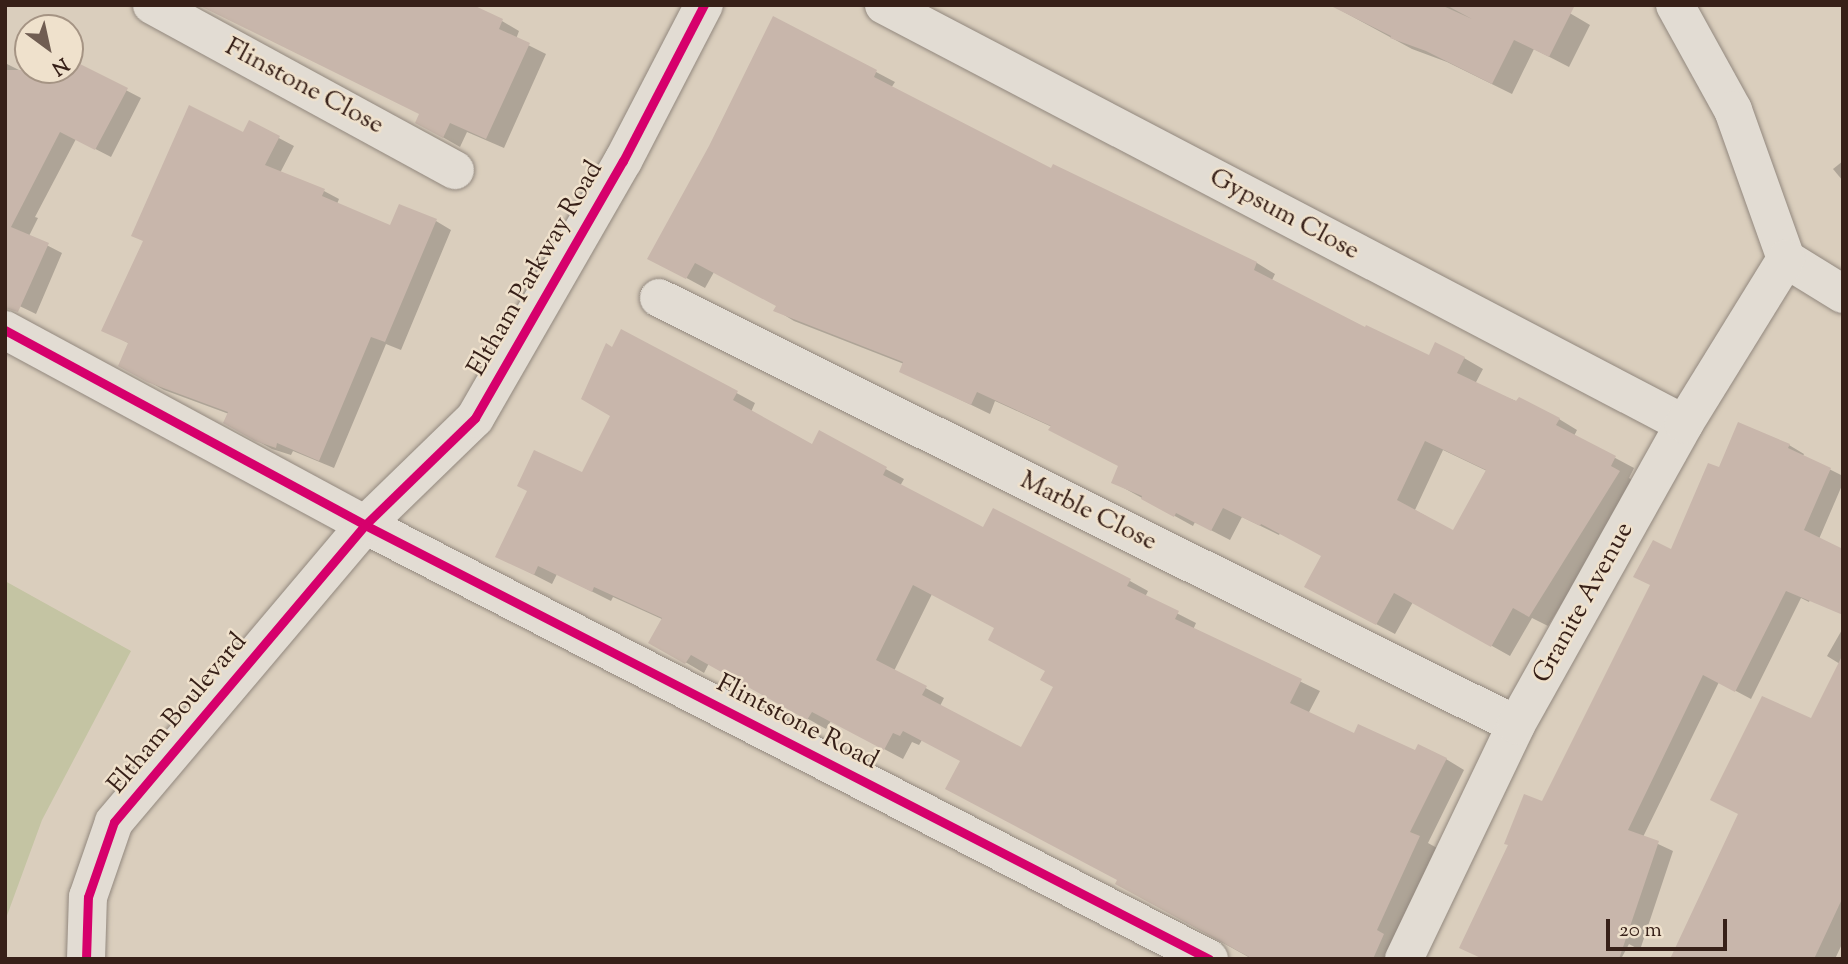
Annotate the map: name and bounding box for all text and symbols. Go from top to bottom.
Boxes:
north arrow [14,14,84,84]
street label: Flinstone Close [219,32,389,142]
text: N [46,50,73,81]
street label: Eltham Parkway Road [462,156,610,382]
street label: Gypsum Close [1204,162,1364,268]
street label: Marble Close [1015,465,1161,559]
street label: Granite Avenue [1527,517,1641,689]
street label: Eltham Boulevard [102,627,254,801]
street label: Flintstone Road [711,669,883,777]
scale bar [1610,904,1731,948]
text: 20 m [1619,916,1662,946]

